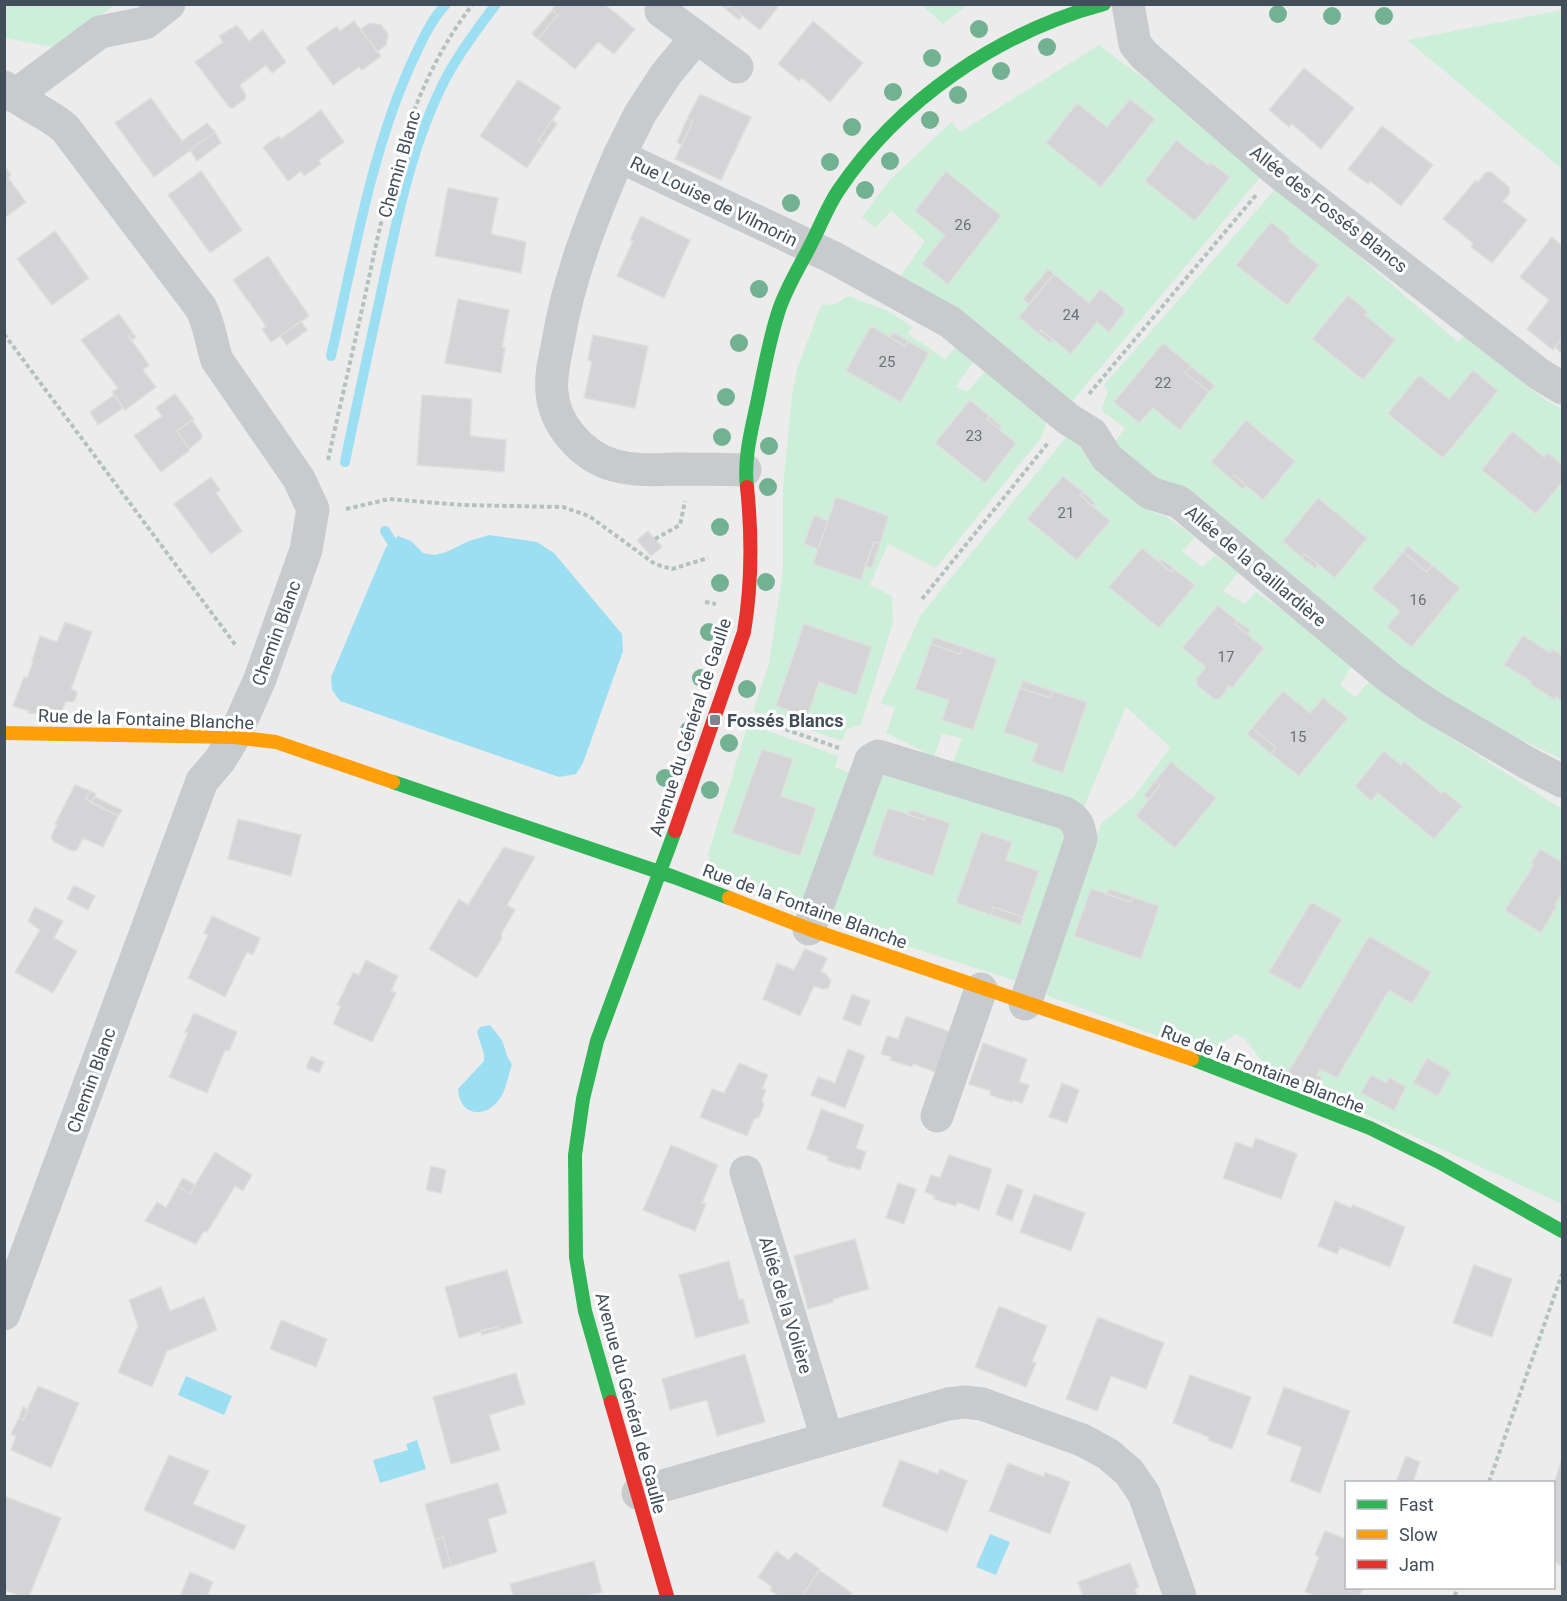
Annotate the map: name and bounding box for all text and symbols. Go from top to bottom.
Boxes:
street label: Chemin Blanc [374,108,424,220]
street label: Allée des Fossés Blancs [1246,141,1412,277]
street label: Rue Louise de Vilmorin [627,151,801,251]
house number: 26 [955,216,971,234]
house number: 24 [1063,306,1080,324]
house number: 25 [879,353,895,371]
house number: 22 [1155,374,1171,392]
house number: 23 [966,427,982,445]
street label: Allée de la Gaillardière [1181,501,1331,631]
house number: 21 [1058,504,1074,522]
street label: Chemin Blanc [247,577,305,689]
house number: 16 [1410,591,1426,609]
street label: Avenue du Général de Gaulle [645,615,735,839]
house number: 17 [1218,648,1234,666]
street label: Rue de la Fontaine Blanche [38,705,254,733]
place label: Fossés Blancs [727,710,843,731]
marker: Fossés Blancs [708,713,722,727]
house number: 15 [1290,728,1306,746]
street label: Rue de la Fontaine Blanche [700,859,910,953]
street label: Rue de la Fontaine Blanche [1158,1020,1368,1118]
street label: Chemin Blanc [62,1024,120,1136]
street label: Allée de la Volière [755,1234,817,1376]
street label: Avenue du Général de Gaulle [591,1290,671,1516]
legend [1345,1481,1555,1589]
text: Fast [1399,1494,1434,1515]
text: Slow [1399,1524,1438,1545]
text: Jam [1399,1554,1435,1575]

